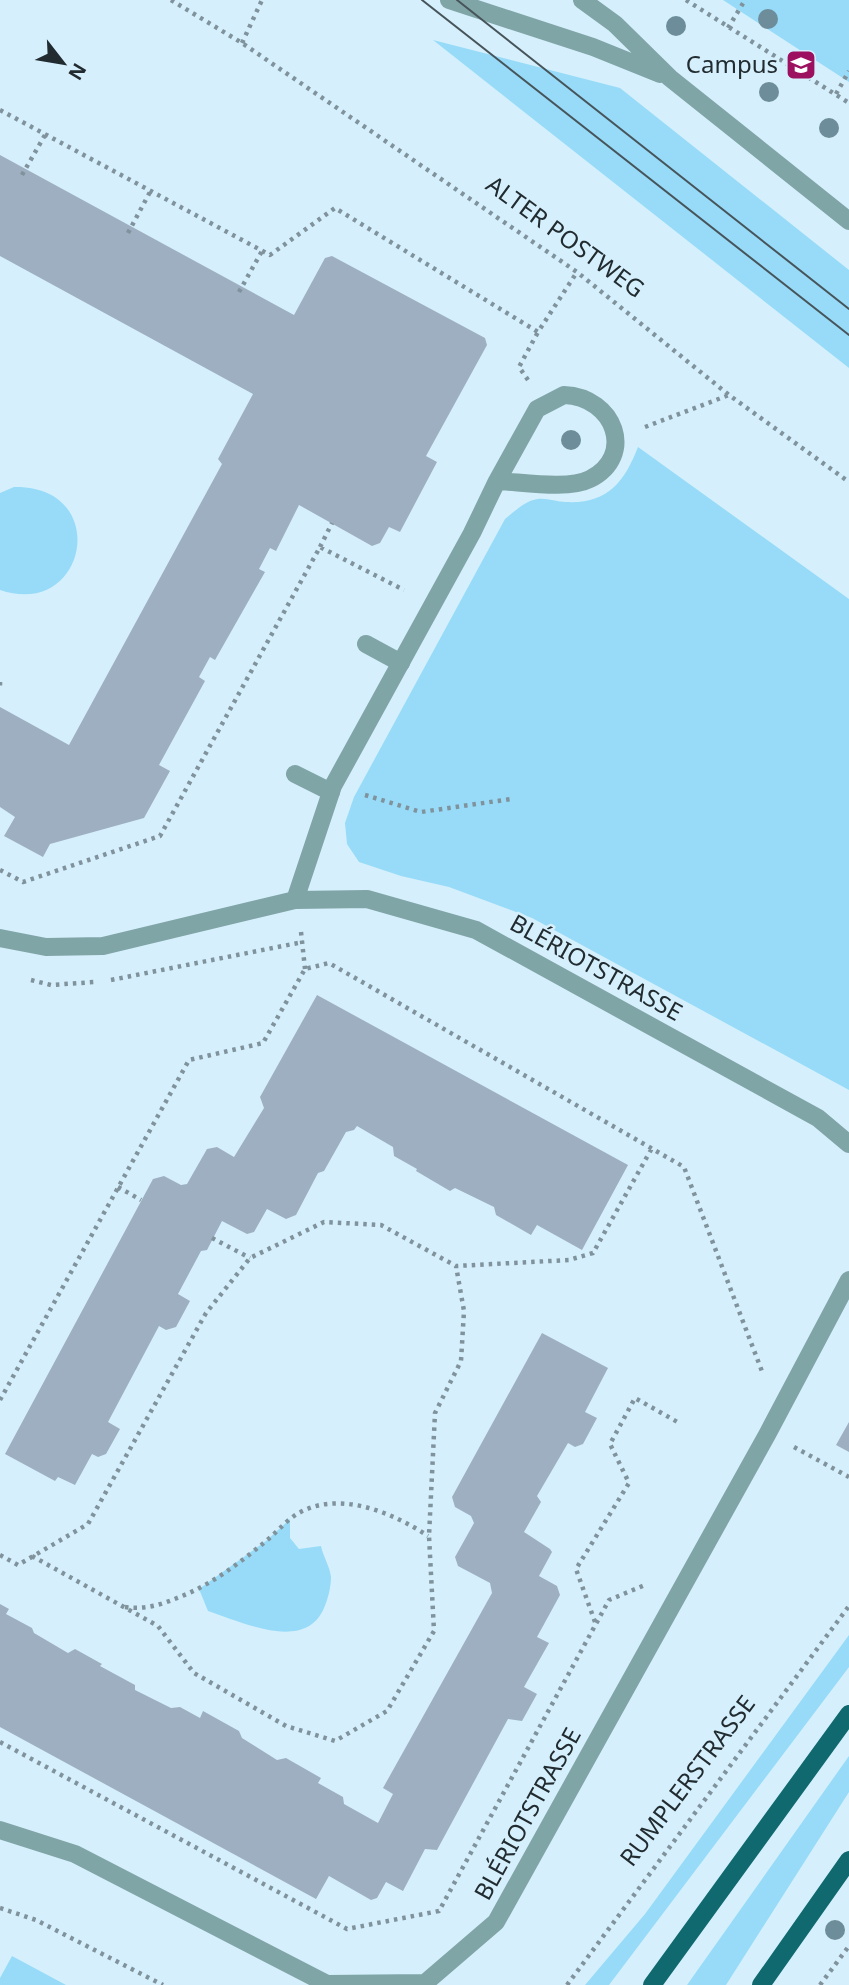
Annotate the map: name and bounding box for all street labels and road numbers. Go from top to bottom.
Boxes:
street label: ALTER POSTWEG [480,167,652,304]
street label: BLÉRIOTSTRASSE [505,906,689,1028]
street label: RUMPLERSTRASSE [612,1688,762,1872]
street label: BLÉRIOTSTRASSE [466,1721,588,1905]

